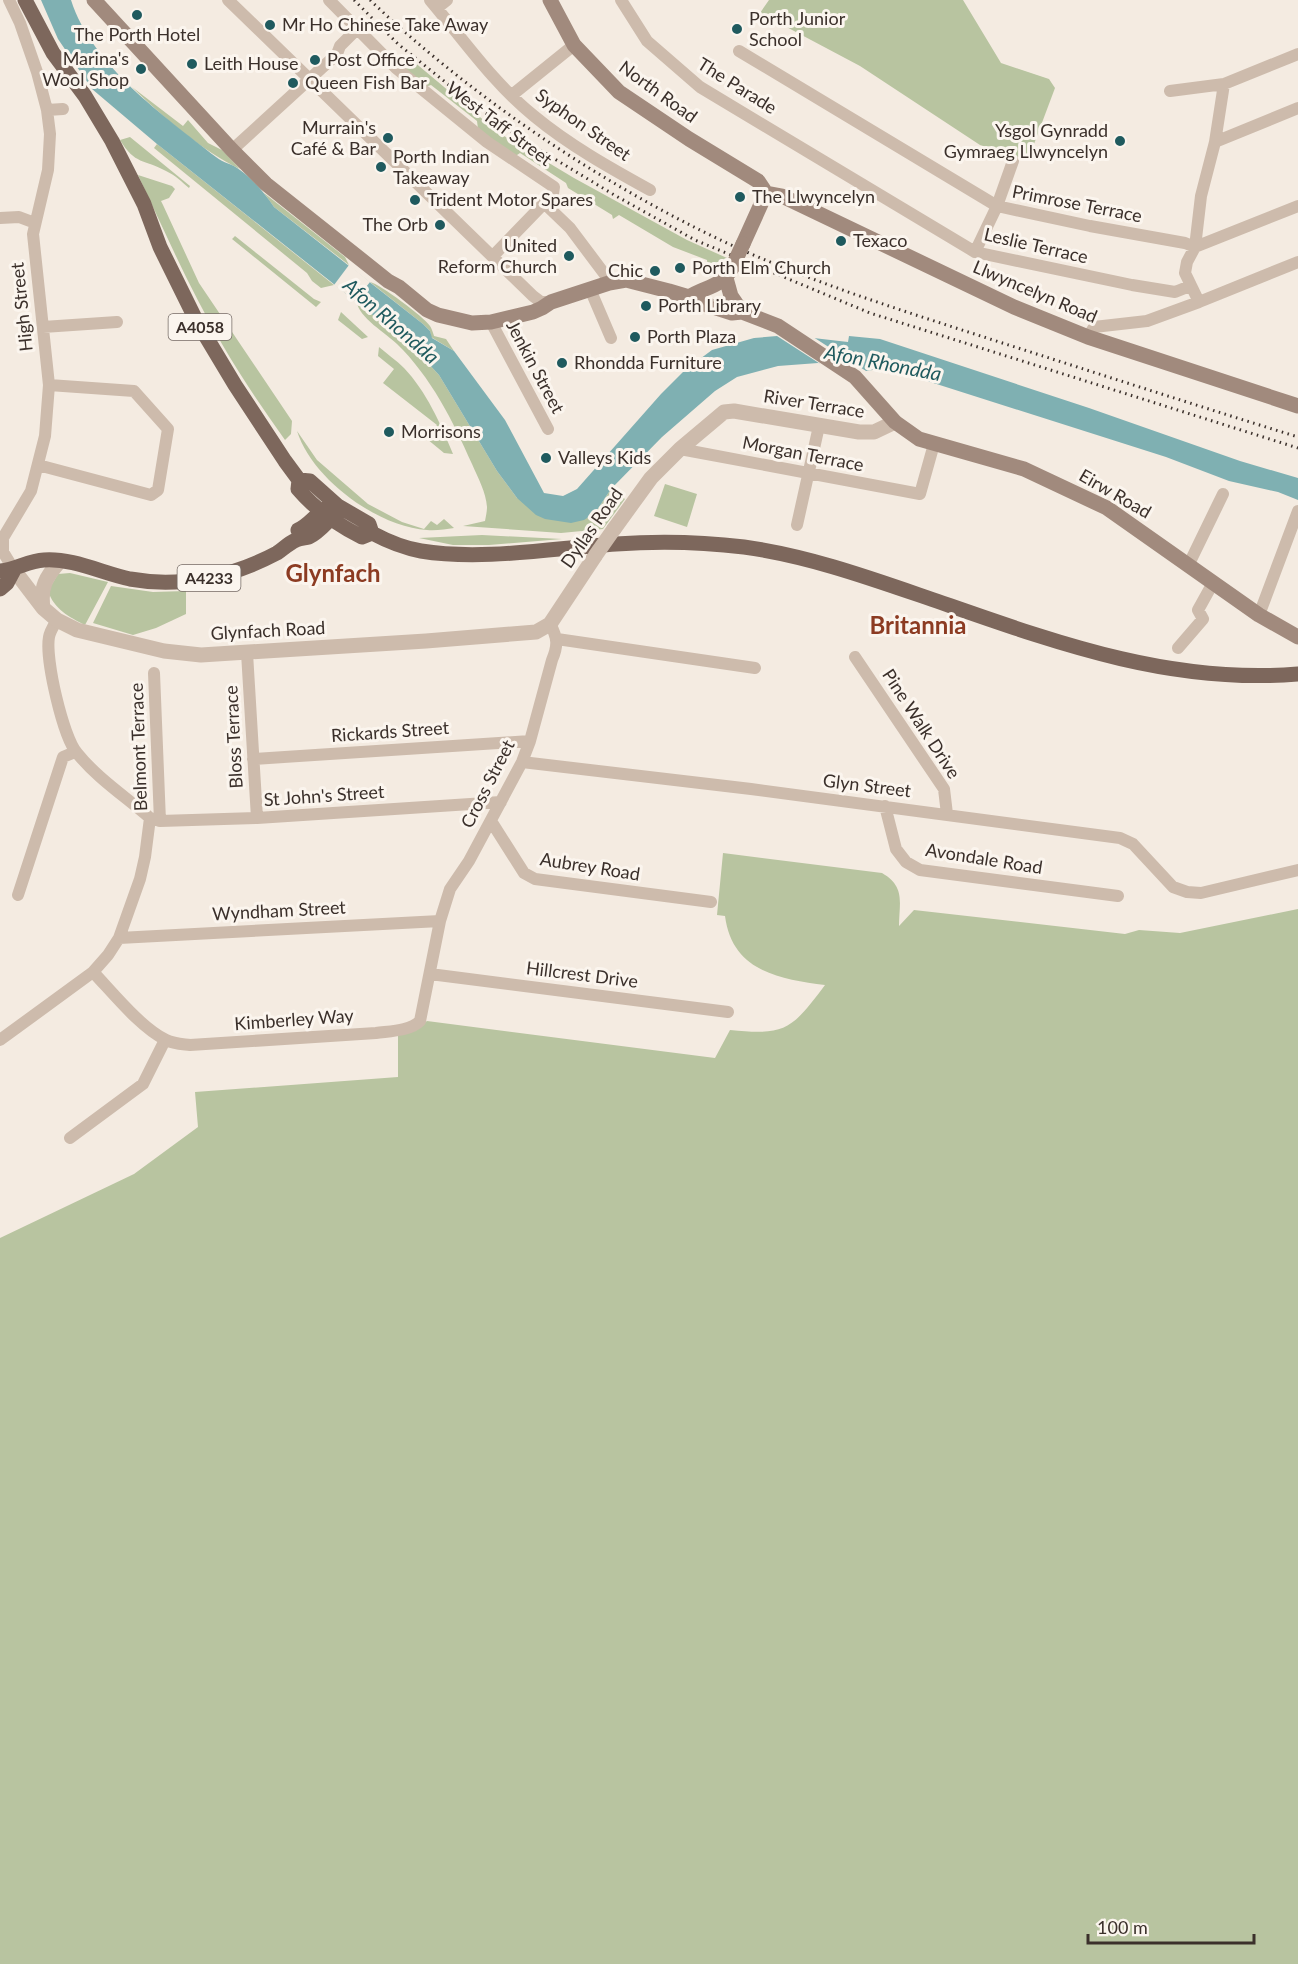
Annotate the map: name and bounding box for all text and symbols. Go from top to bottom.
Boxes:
place label: Porth Junior School [749,7,846,50]
marker: The Porth Hotel [130,8,144,22]
place label: Mr Ho Chinese Take Away [282,13,489,35]
marker: Mr Ho Chinese Take Away [263,18,277,32]
marker: Porth Junior School [730,22,744,36]
place label: The Porth Hotel [74,23,200,45]
place label: Marina's Wool Shop [42,47,129,90]
place label: Post Office [327,48,415,70]
place label: Leith House [204,52,299,74]
street label: The Parade [694,52,781,118]
marker: Post Office [308,53,322,67]
street label: North Road [615,55,702,127]
marker: Leith House [185,57,199,71]
marker: Marina's Wool Shop [134,62,148,76]
place label: Queen Fish Bar [305,71,427,93]
marker: Queen Fish Bar [286,76,300,90]
street label: West Taff Street [442,76,557,170]
street label: Syphon Street [532,83,636,165]
place label: Murrain's Café & Bar [291,116,376,159]
place label: Ysgol Gynradd Gymraeg Llwyncelyn [944,119,1108,162]
marker: Murrain's Café & Bar [381,131,395,145]
marker: Ysgol Gynradd Gymraeg Llwyncelyn [1113,134,1127,148]
place label: Porth Indian Takeaway [393,145,490,188]
marker: Porth Indian Takeaway [374,160,388,174]
street label: Primrose Terrace [1010,180,1144,226]
place label: The Llwyncelyn [752,185,875,207]
place label: Trident Motor Spares [427,188,593,210]
marker: The Llwyncelyn [733,190,747,204]
marker: Trident Motor Spares [408,193,422,207]
place label: The Orb [363,213,428,235]
marker: The Orb [433,218,447,232]
street label: Leslie Terrace [982,222,1090,268]
place label: Texaco [853,229,907,251]
place label: United Reform Church [438,234,557,277]
marker: Texaco [834,234,848,248]
marker: United Reform Church [562,249,576,263]
street label: Llwyncelyn Road [970,255,1101,327]
place label: Porth Elm Church [692,256,831,278]
place label: Chic [608,259,643,281]
street label: High Street [5,261,37,353]
marker: Porth Elm Church [673,261,687,275]
marker: Chic [648,264,662,278]
water label: Afon Rhondda [338,272,444,368]
place label: Porth Library [658,294,762,316]
marker: Porth Library [639,299,653,313]
road number: A4058 [168,314,232,340]
street label: Jenkin Street [502,316,570,417]
place label: Porth Plaza [647,325,736,347]
marker: Porth Plaza [628,330,642,344]
water label: Afon Rhondda [822,339,944,385]
place label: Rhondda Furniture [574,351,722,373]
marker: Rhondda Furniture [555,356,569,370]
street label: River Terrace [762,384,866,422]
place label: Morrisons [401,420,481,442]
marker: Morrisons [382,425,396,439]
street label: Morgan Terrace [741,430,866,476]
place label: Valleys Kids [558,446,651,468]
marker: Valleys Kids [539,451,553,465]
street label: Eirw Road [1076,464,1155,523]
street label: Dyllas Road [556,483,627,572]
district label: Glynfach [285,558,381,587]
road number: A4233 [178,565,240,591]
district label: Britannia [869,610,967,639]
street label: Glynfach Road [210,616,326,644]
street label: Pine Walk Drive [878,664,966,782]
street label: Belmont Terrace [125,682,151,812]
street label: Bloss Terrace [219,685,247,789]
street label: Rickards Street [330,716,450,746]
street label: Cross Street [456,735,519,831]
street label: Glyn Street [822,769,913,801]
street label: St John's Street [263,780,385,810]
street label: Avondale Road [924,838,1044,878]
street label: Aubrey Road [539,847,642,885]
street label: Wyndham Street [212,895,347,924]
street label: Hillcrest Drive [525,956,639,992]
street label: Kimberley Way [234,1004,355,1034]
scale bar [1088,1907,1254,1945]
text: 100 m [1097,1916,1148,1938]

